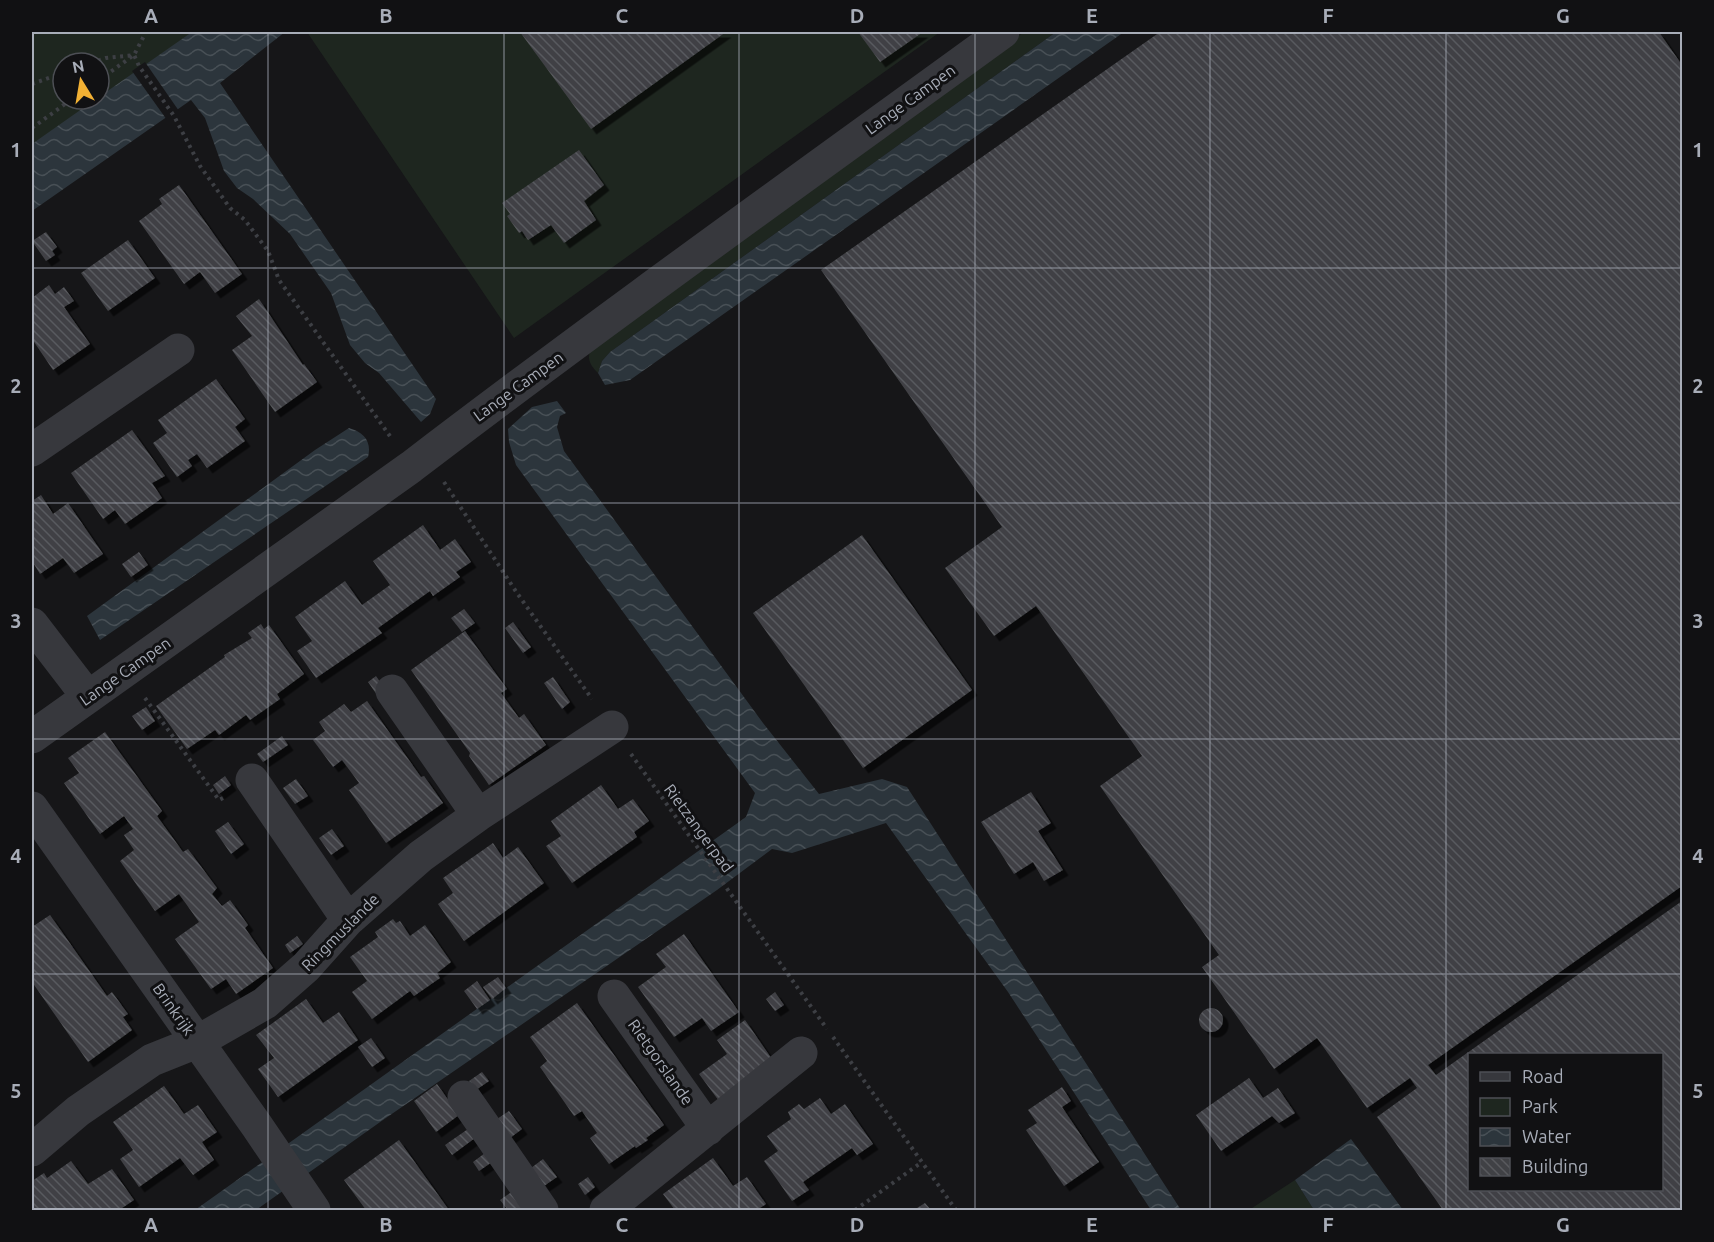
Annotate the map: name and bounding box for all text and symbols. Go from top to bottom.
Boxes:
text: A [144,4,158,27]
text: B [379,4,393,27]
text: C [616,4,629,27]
text: D [850,4,864,27]
text: E [1086,4,1098,27]
text: F [1322,4,1334,27]
text: G [1556,4,1570,27]
north arrow [51,51,111,111]
text: N [71,56,86,76]
street label: Lange Campen [862,60,958,138]
text: 1 [10,138,22,161]
text: 1 [1692,138,1704,161]
street label: Lange Campen [470,347,566,425]
text: 2 [10,374,22,397]
text: 2 [1692,374,1704,397]
text: 3 [10,609,22,632]
text: 3 [1692,609,1704,632]
street label: Lange Campen [76,633,174,709]
street label: Rietzangerpad [661,780,737,876]
text: 4 [10,844,22,867]
text: 4 [1692,844,1704,867]
street label: Ringmuslande [298,890,382,974]
street label: Brinkrijk [150,980,198,1038]
street label: Rietgorslande [625,1016,697,1108]
legend [1468,1053,1663,1191]
text: Road [1522,1066,1564,1086]
text: 5 [10,1079,22,1102]
text: 5 [1692,1079,1704,1102]
text: Park [1522,1096,1558,1116]
text: Water [1522,1126,1572,1146]
text: Building [1522,1156,1588,1176]
text: A [144,1213,158,1236]
text: B [379,1213,393,1236]
text: C [616,1213,629,1236]
text: D [850,1213,864,1236]
text: E [1086,1213,1098,1236]
text: F [1322,1213,1334,1236]
text: G [1556,1213,1570,1236]

